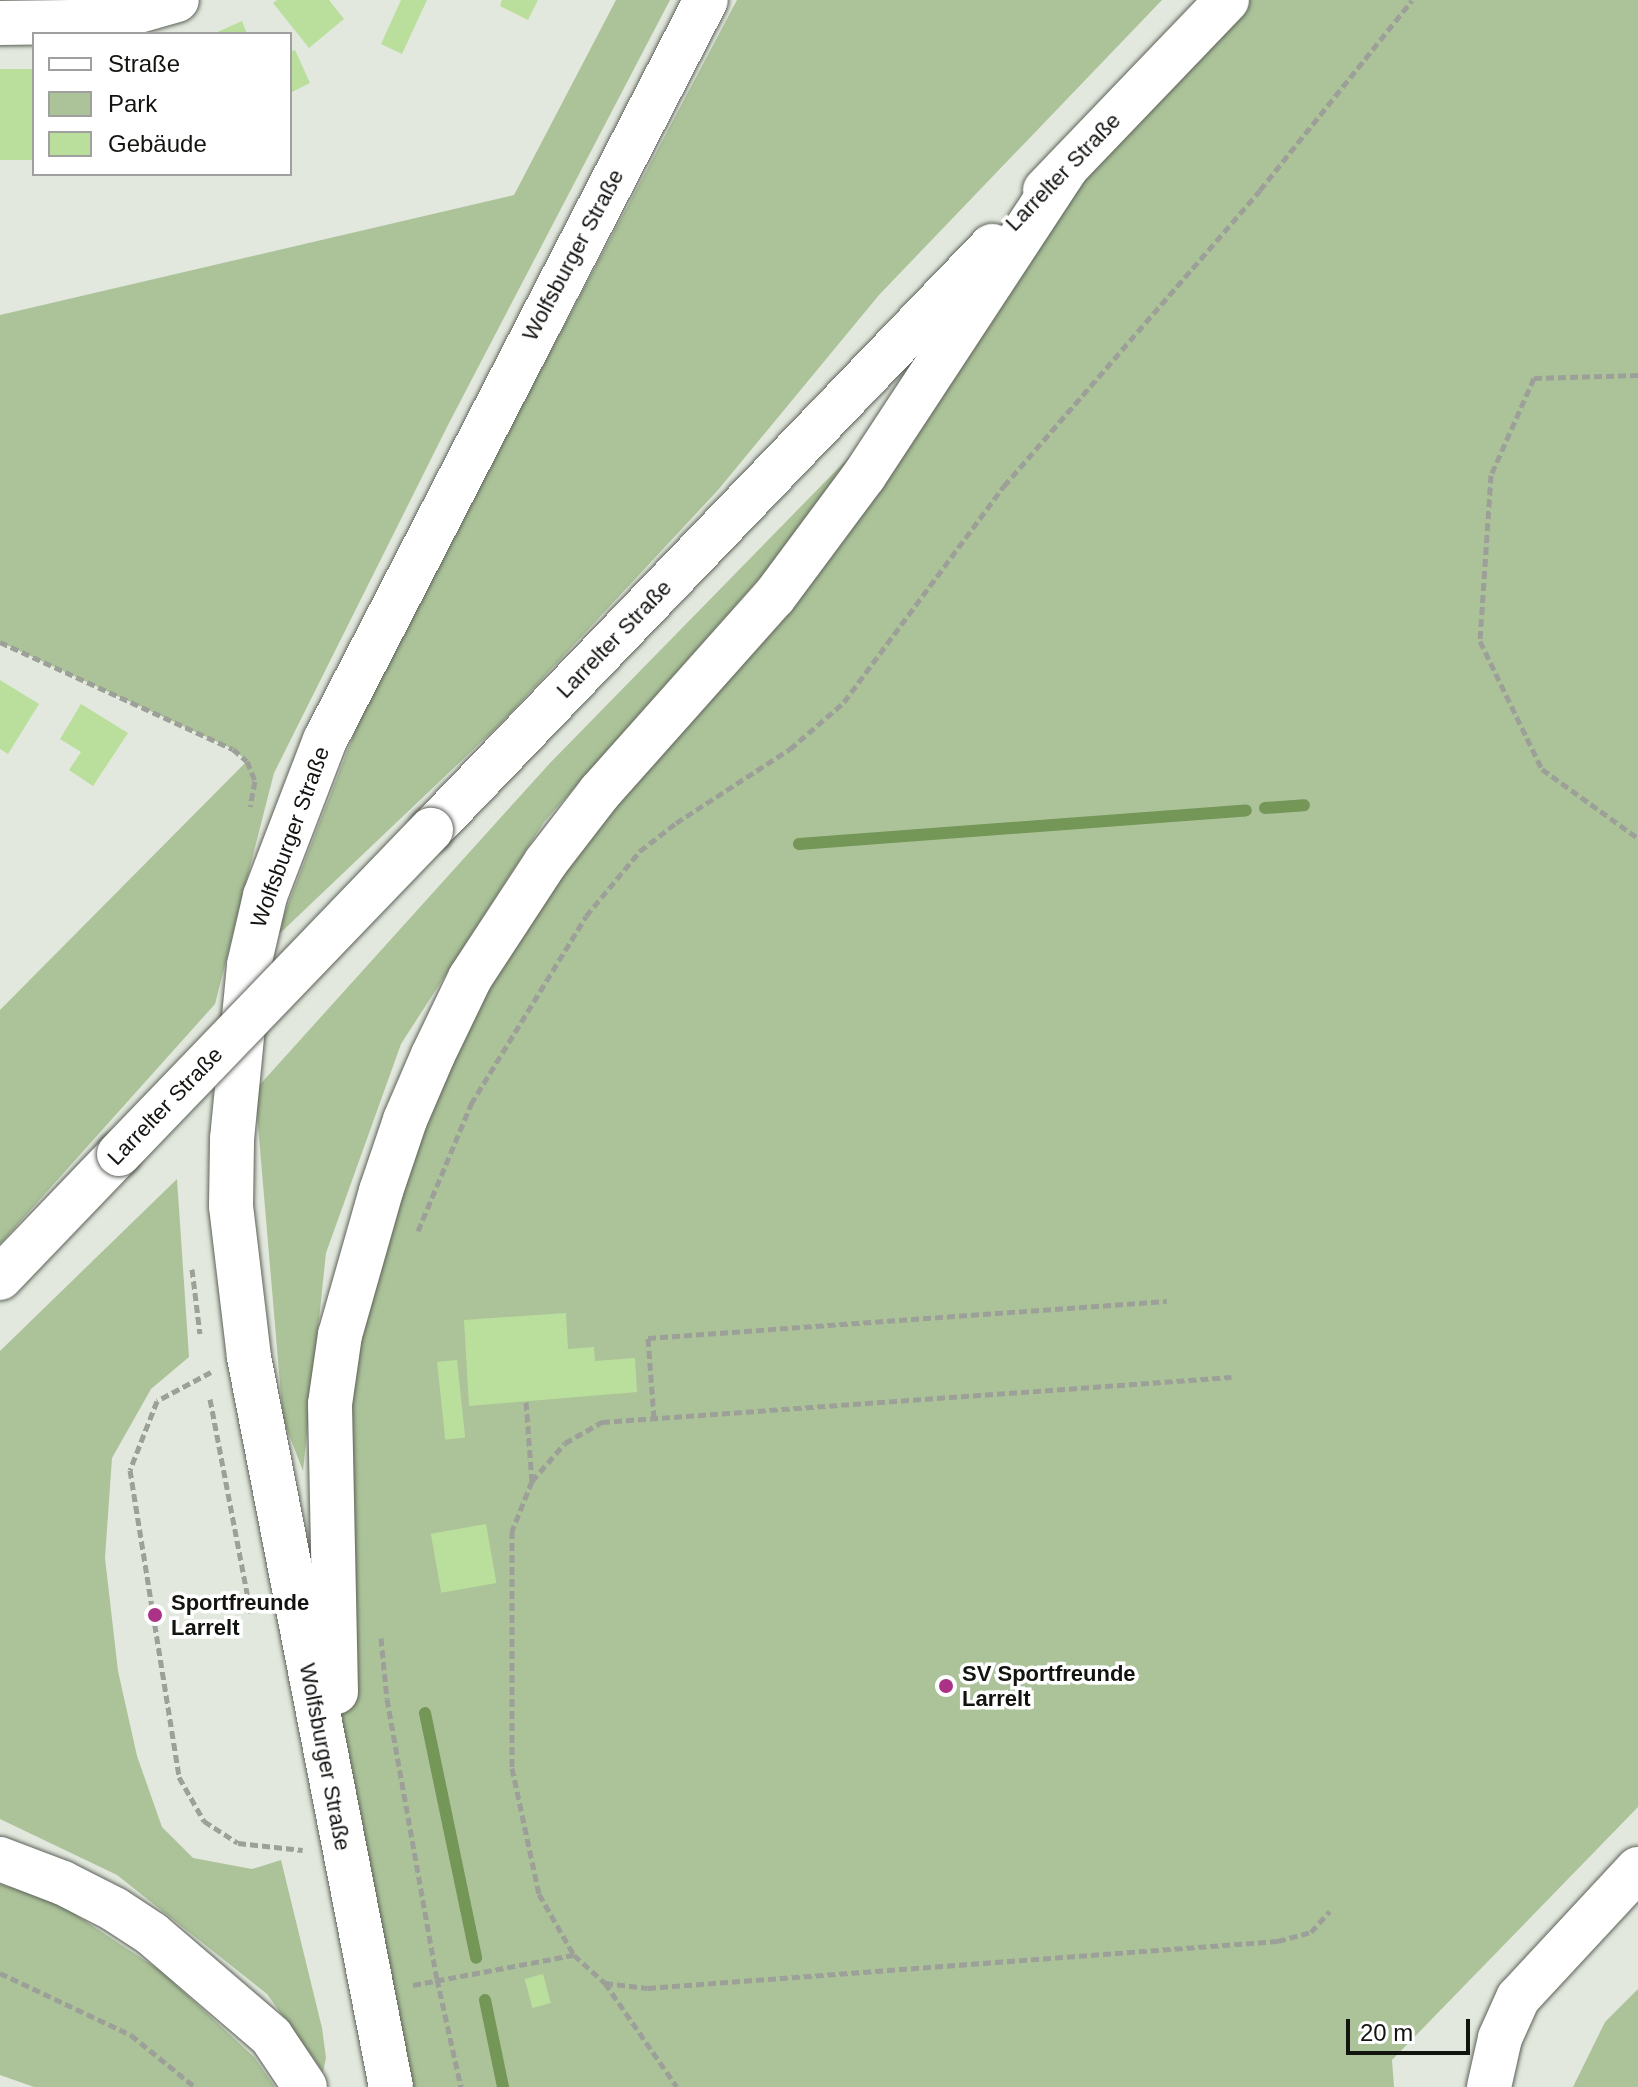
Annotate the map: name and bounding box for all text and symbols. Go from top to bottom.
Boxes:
legend [32,32,292,176]
text: Straße [108,50,180,77]
text: Park [108,90,157,117]
street label: Larrelter Straße [1000,107,1126,237]
text: Gebäude [108,130,207,157]
street label: Wolfsburger Straße [517,165,629,345]
street label: Larrelter Straße [551,574,677,704]
street label: Wolfsburger Straße [245,743,335,931]
street label: Larrelter Straße [102,1041,228,1171]
place label: Sportfreunde Larrelt [171,1589,309,1640]
marker: Sportfreunde Larrelt [146,1606,164,1624]
place label: SV Sportfreunde Larrelt [962,1660,1136,1712]
street label: Wolfsburger Straße [294,1661,356,1853]
marker: SV Sportfreunde Larrelt [937,1677,955,1695]
scale bar [1350,2003,1474,2053]
text: 20 m [1360,2019,1413,2046]

